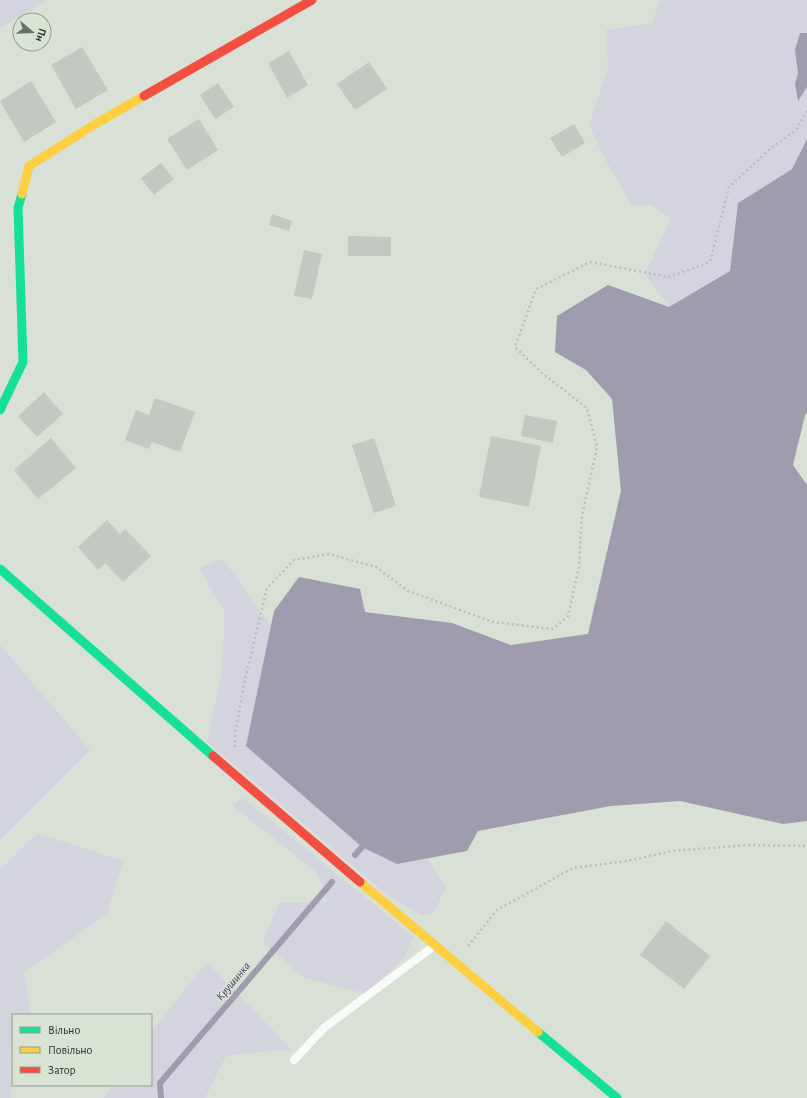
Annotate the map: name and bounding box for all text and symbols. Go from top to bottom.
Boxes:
north arrow [12,12,52,52]
text: Пн [34,27,48,43]
water label: Крушинка [214,960,253,1003]
legend [12,1014,152,1086]
text: Вільно [48,1024,80,1036]
text: Повільно [48,1044,93,1056]
text: Затор [48,1064,76,1076]

